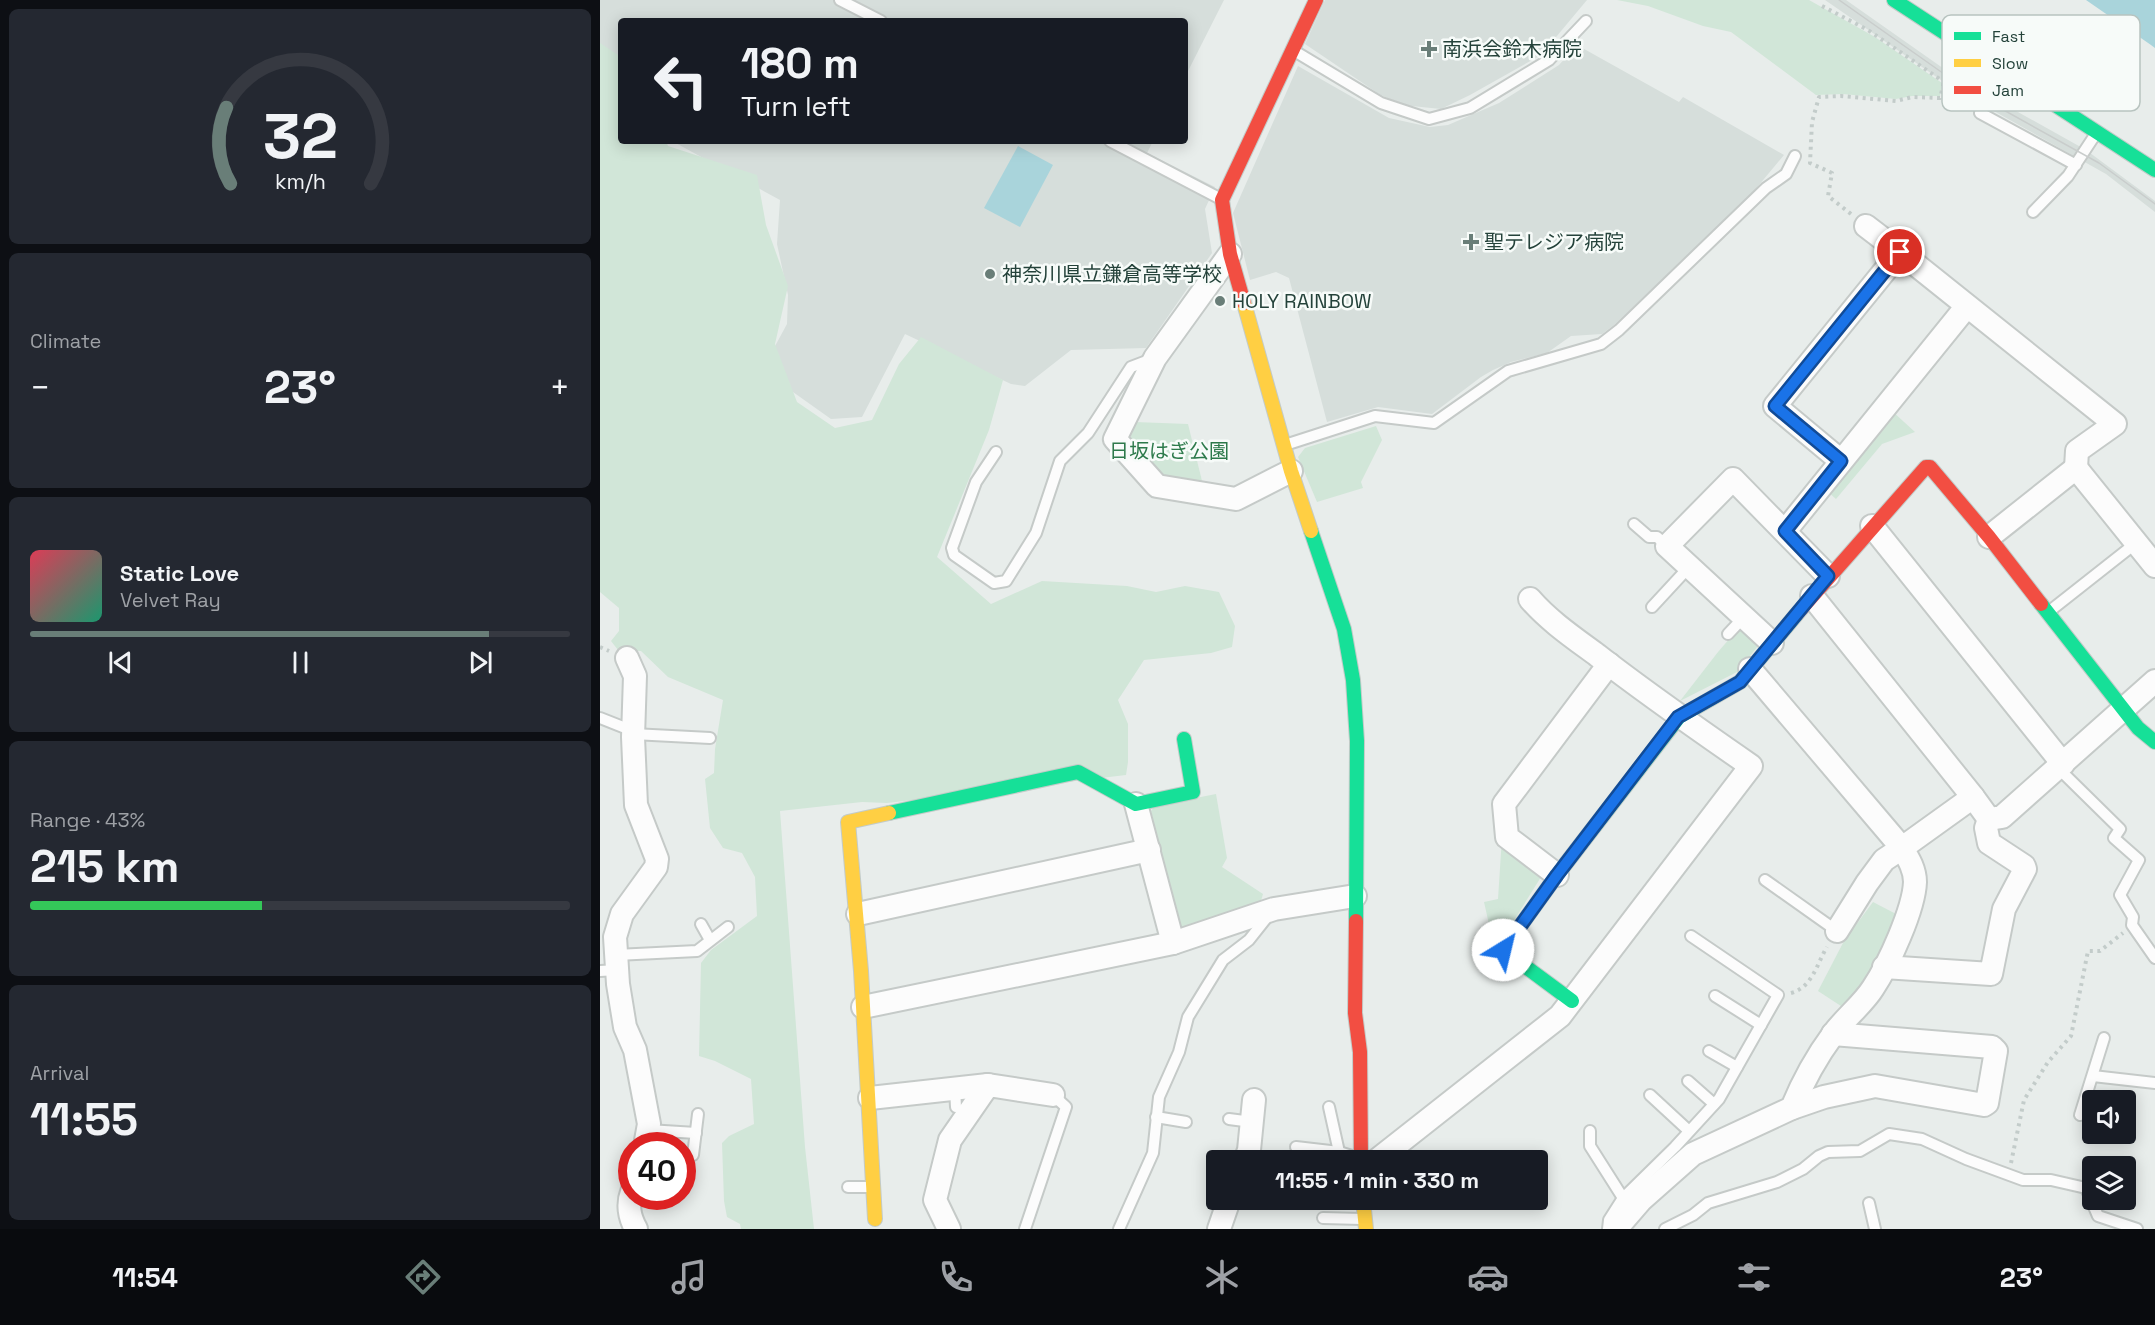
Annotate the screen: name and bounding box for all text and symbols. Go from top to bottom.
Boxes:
legend [1942,15,2140,111]
text: Fast [1992,26,2025,47]
place label: 南浜会鈴木病院 [1442,36,1582,62]
text: 180 m [741,37,859,90]
marker: 南浜会鈴木病院 [1420,40,1438,58]
icon: left [642,42,720,120]
text: Slow [1992,53,2028,74]
text: Jam [1992,80,2024,101]
text: Turn left [741,89,851,124]
text: 32 [262,97,337,176]
text: km/h [274,168,326,195]
pin [1874,226,1925,277]
place label: 聖テレジア病院 [1484,229,1624,255]
marker: 聖テレジア病院 [1462,233,1480,251]
icon: arrive [1883,235,1916,268]
place label: 神奈川県立鎌倉高等学校 [1002,261,1222,287]
marker: 神奈川県立鎌倉高等学校 [983,267,997,281]
place label: HOLY RAINBOW [1232,288,1371,314]
marker: HOLY RAINBOW [1213,294,1227,308]
text: Climate [30,328,101,354]
text: 23° [264,359,336,416]
text: − [30,367,50,409]
text: + [550,367,570,409]
park label: 日坂はぎ公園 [1109,438,1229,464]
text: Static Love [120,559,239,587]
text: Velvet Ray [120,587,221,613]
icon: previous [104,646,137,679]
icon: pause [284,646,317,679]
icon: next [464,646,497,679]
text: Range · 43% [30,807,145,833]
text: 215 km [30,838,179,895]
position arrow [1471,918,1535,982]
text: Arrival [30,1060,89,1086]
map controls [2082,1090,2136,1210]
button: sound [2082,1090,2136,1144]
text: 11:55 [30,1091,138,1148]
speed limit sign: 40 [618,1132,696,1210]
button: layers [2082,1156,2136,1210]
text: 11:55 · 1 min · 330 m [1275,1166,1479,1194]
icon: directions [402,1256,444,1298]
icon: music [668,1256,710,1298]
icon: phone [935,1256,977,1298]
icon: climate [1201,1256,1243,1298]
icon: car [1467,1256,1509,1298]
icon: filters [1733,1256,1775,1298]
text: 11:54 [112,1260,178,1295]
text: 23° [2000,1260,2043,1295]

